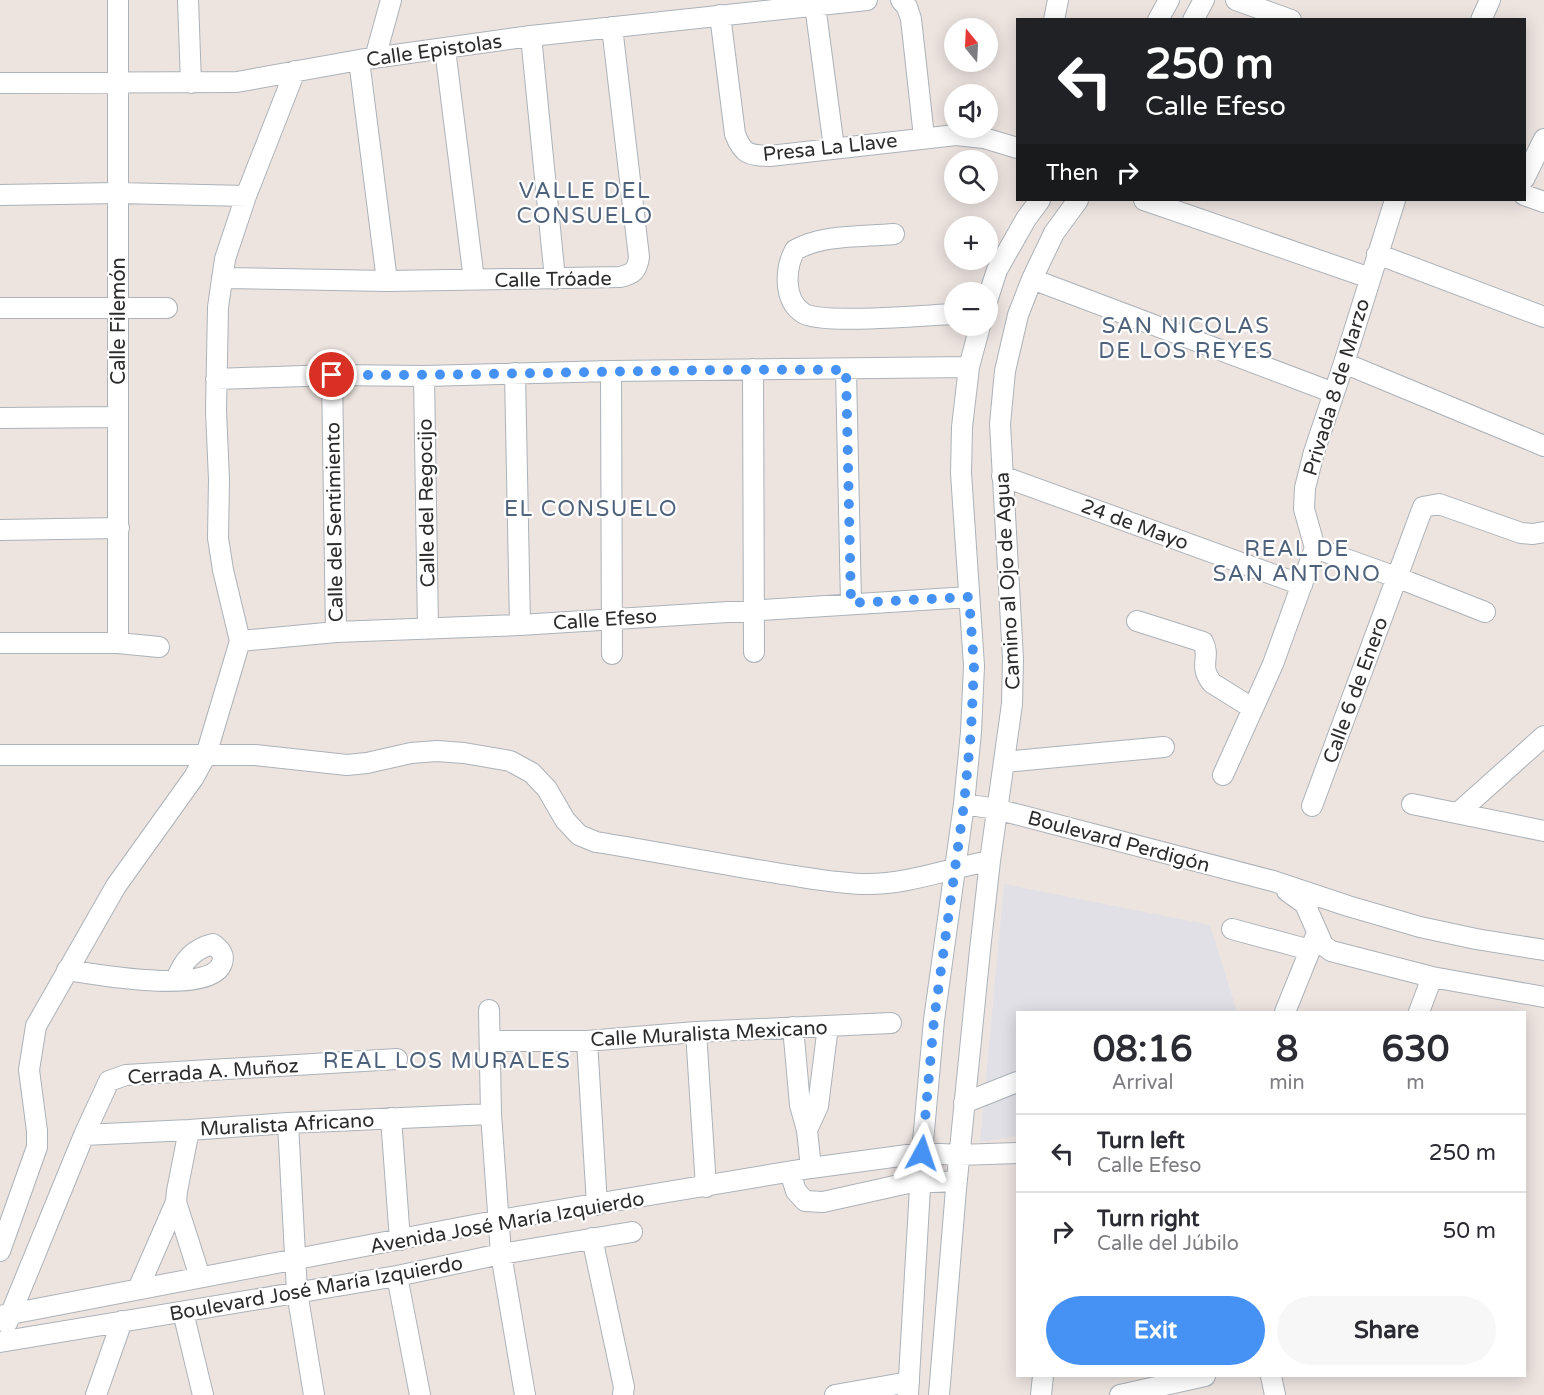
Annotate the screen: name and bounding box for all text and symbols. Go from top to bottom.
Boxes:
north arrow [944,18,998,72]
map controls [944,18,998,336]
street label: Calle Epistolas [365,30,504,72]
text: 250 m [1145,39,1274,90]
icon: left [1046,42,1124,120]
button: sound [944,84,998,138]
text: Calle Efeso [1145,90,1286,123]
street label: Presa La Llave [762,129,899,167]
button: search [944,150,998,204]
icon: right [1111,156,1144,189]
text: Then [1046,160,1099,186]
district label: VALLE DEL CONSUELO [516,178,654,229]
button: + [944,216,998,270]
street label: Calle Filemón [107,257,131,385]
street label: Calle Tróade [494,267,612,293]
button: − [944,282,998,336]
street label: Privada 8 de Marzo [1299,296,1375,479]
district label: SAN NICOLAS DE LOS REYES [1098,313,1274,364]
pin [306,349,357,400]
icon: arrive [315,358,348,391]
street label: Calle del Regocijo [414,418,440,588]
street label: Calle del Sentimiento [321,422,349,622]
street label: Camino al Ojo de Agua [990,472,1026,690]
street label: 24 de Mayo [1078,494,1192,555]
district label: EL CONSUELO [504,496,678,522]
district label: REAL DE SAN ANTONO [1213,536,1381,587]
street label: Calle Efeso [552,604,658,636]
street label: Calle 6 de Enero [1318,614,1394,767]
street label: Boulevard Perdigón [1025,806,1212,878]
street label: Calle Muralista Mexicano [590,1016,828,1052]
text: 08:16 [1093,1028,1193,1071]
text: 8 [1276,1028,1298,1071]
text: 630 [1381,1028,1449,1071]
district label: REAL LOS MURALES [323,1048,571,1074]
street label: Cerrada A. Muñoz [127,1054,299,1090]
text: Arrival [1112,1071,1174,1095]
text: min [1269,1071,1305,1095]
text: m [1406,1071,1425,1095]
street label: Muralista Africano [199,1108,375,1142]
position arrow [890,1121,954,1185]
text: Turn left [1097,1128,1185,1154]
icon: left [1046,1137,1079,1170]
text: 250 m [1429,1140,1496,1166]
text: Calle Efeso [1097,1154,1201,1178]
street label: Avenida José María Izquierdo [368,1187,646,1259]
text: Turn right [1097,1206,1199,1232]
icon: right [1046,1215,1079,1248]
text: 50 m [1442,1218,1496,1244]
text: Calle del Júbilo [1097,1232,1239,1256]
street label: Boulevard José María Izquierdo [168,1251,465,1327]
button: Exit [1046,1296,1265,1365]
button: Share [1277,1296,1496,1365]

